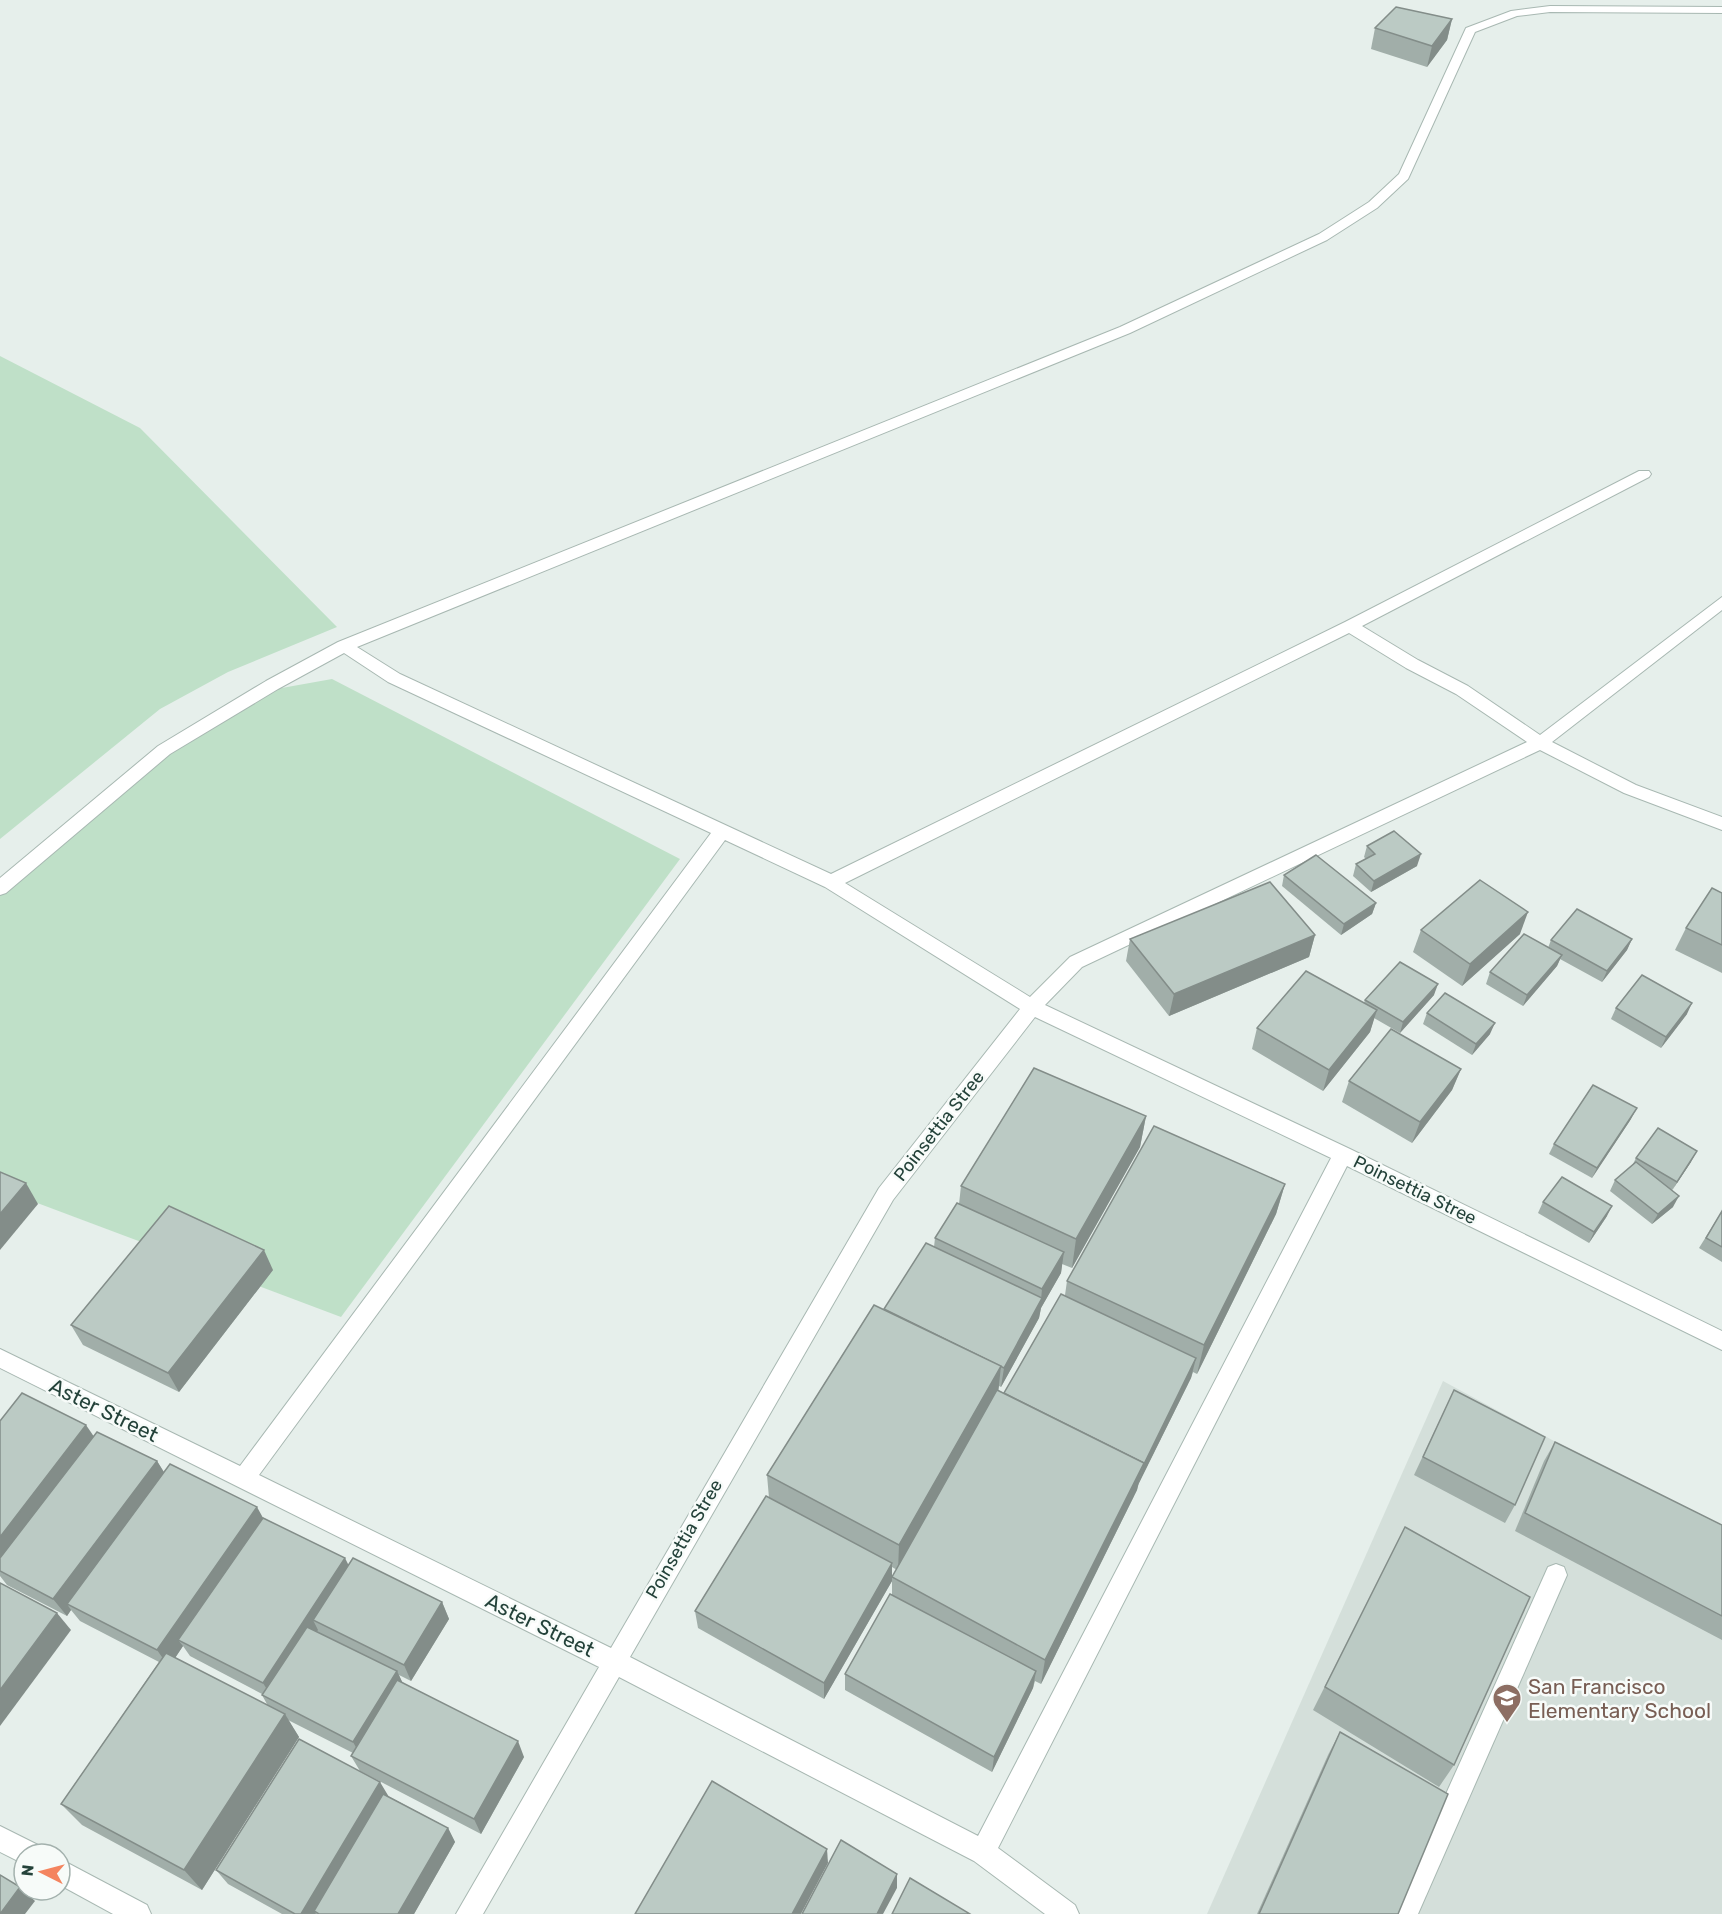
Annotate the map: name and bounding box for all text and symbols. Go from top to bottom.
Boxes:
street label: Poinsettia Stree [889,1066,989,1186]
street label: Poinsettia Stree [1350,1151,1480,1229]
street label: Aster Street [45,1373,163,1447]
street label: Poinsettia Stree [641,1475,727,1603]
street label: Aster Street [481,1588,599,1662]
place label: San Francisco Elementary School [1528,1674,1711,1723]
school or university icon: San Francisco Elementary School [1491,1682,1523,1724]
north arrow [12,1842,72,1902]
text: N [18,1864,38,1877]

